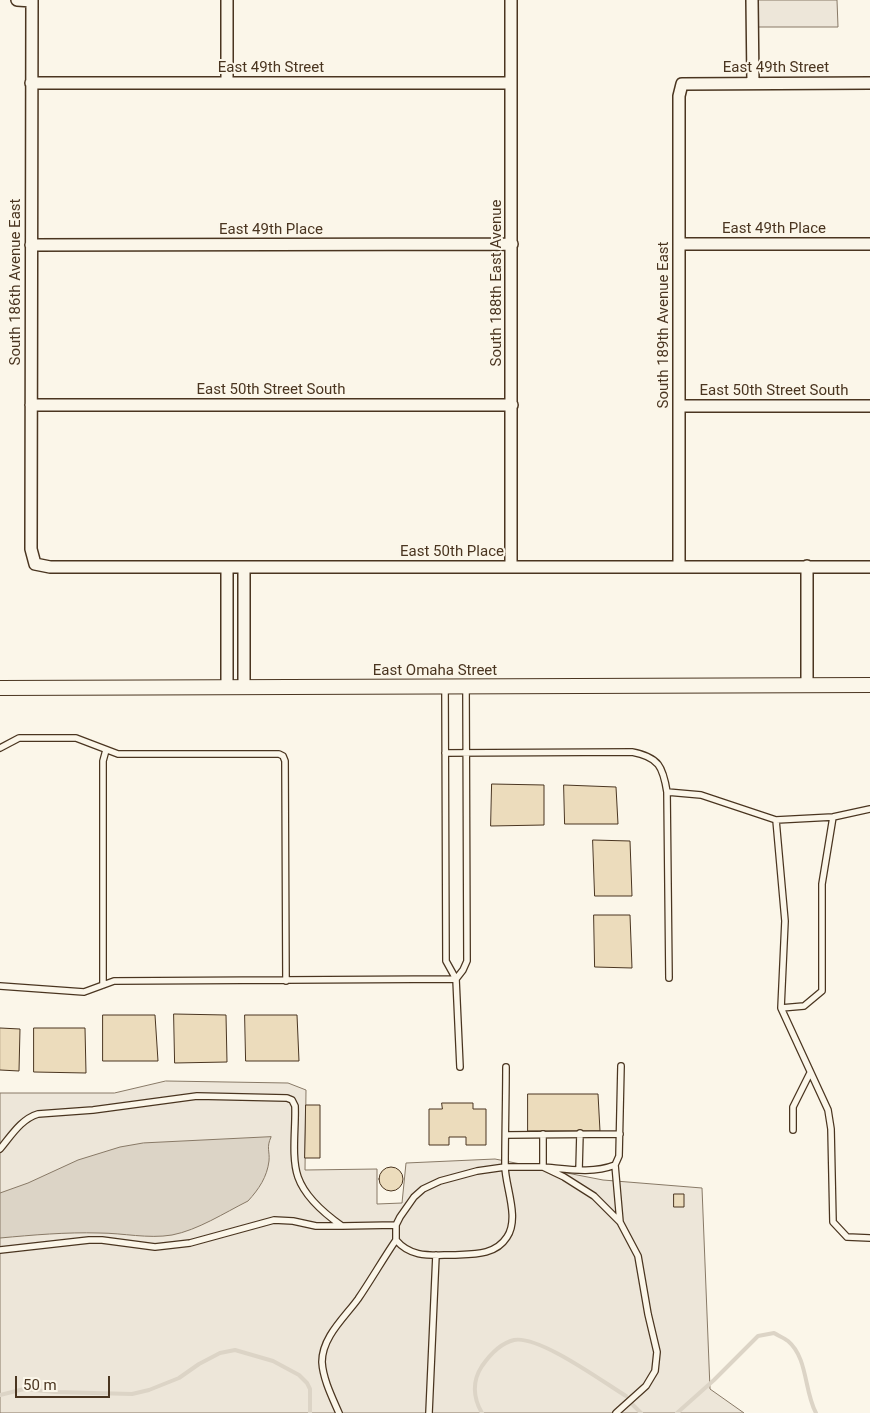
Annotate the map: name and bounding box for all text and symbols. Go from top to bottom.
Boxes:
street label: East 49th Street [218,59,324,77]
street label: East 49th Street [723,59,829,77]
street label: South 186th Avenue East [7,199,25,365]
street label: South 188th East Avenue [488,200,506,366]
street label: East 49th Place [722,220,826,238]
street label: East 49th Place [219,221,323,239]
street label: South 189th Avenue East [655,242,673,408]
street label: East 50th Street South [197,381,345,399]
street label: East 50th Street South [700,382,848,400]
street label: East 50th Place [400,543,504,561]
street label: East Omaha Street [373,662,497,680]
scale bar [18,1366,112,1398]
text: 50 m [23,1376,57,1394]

